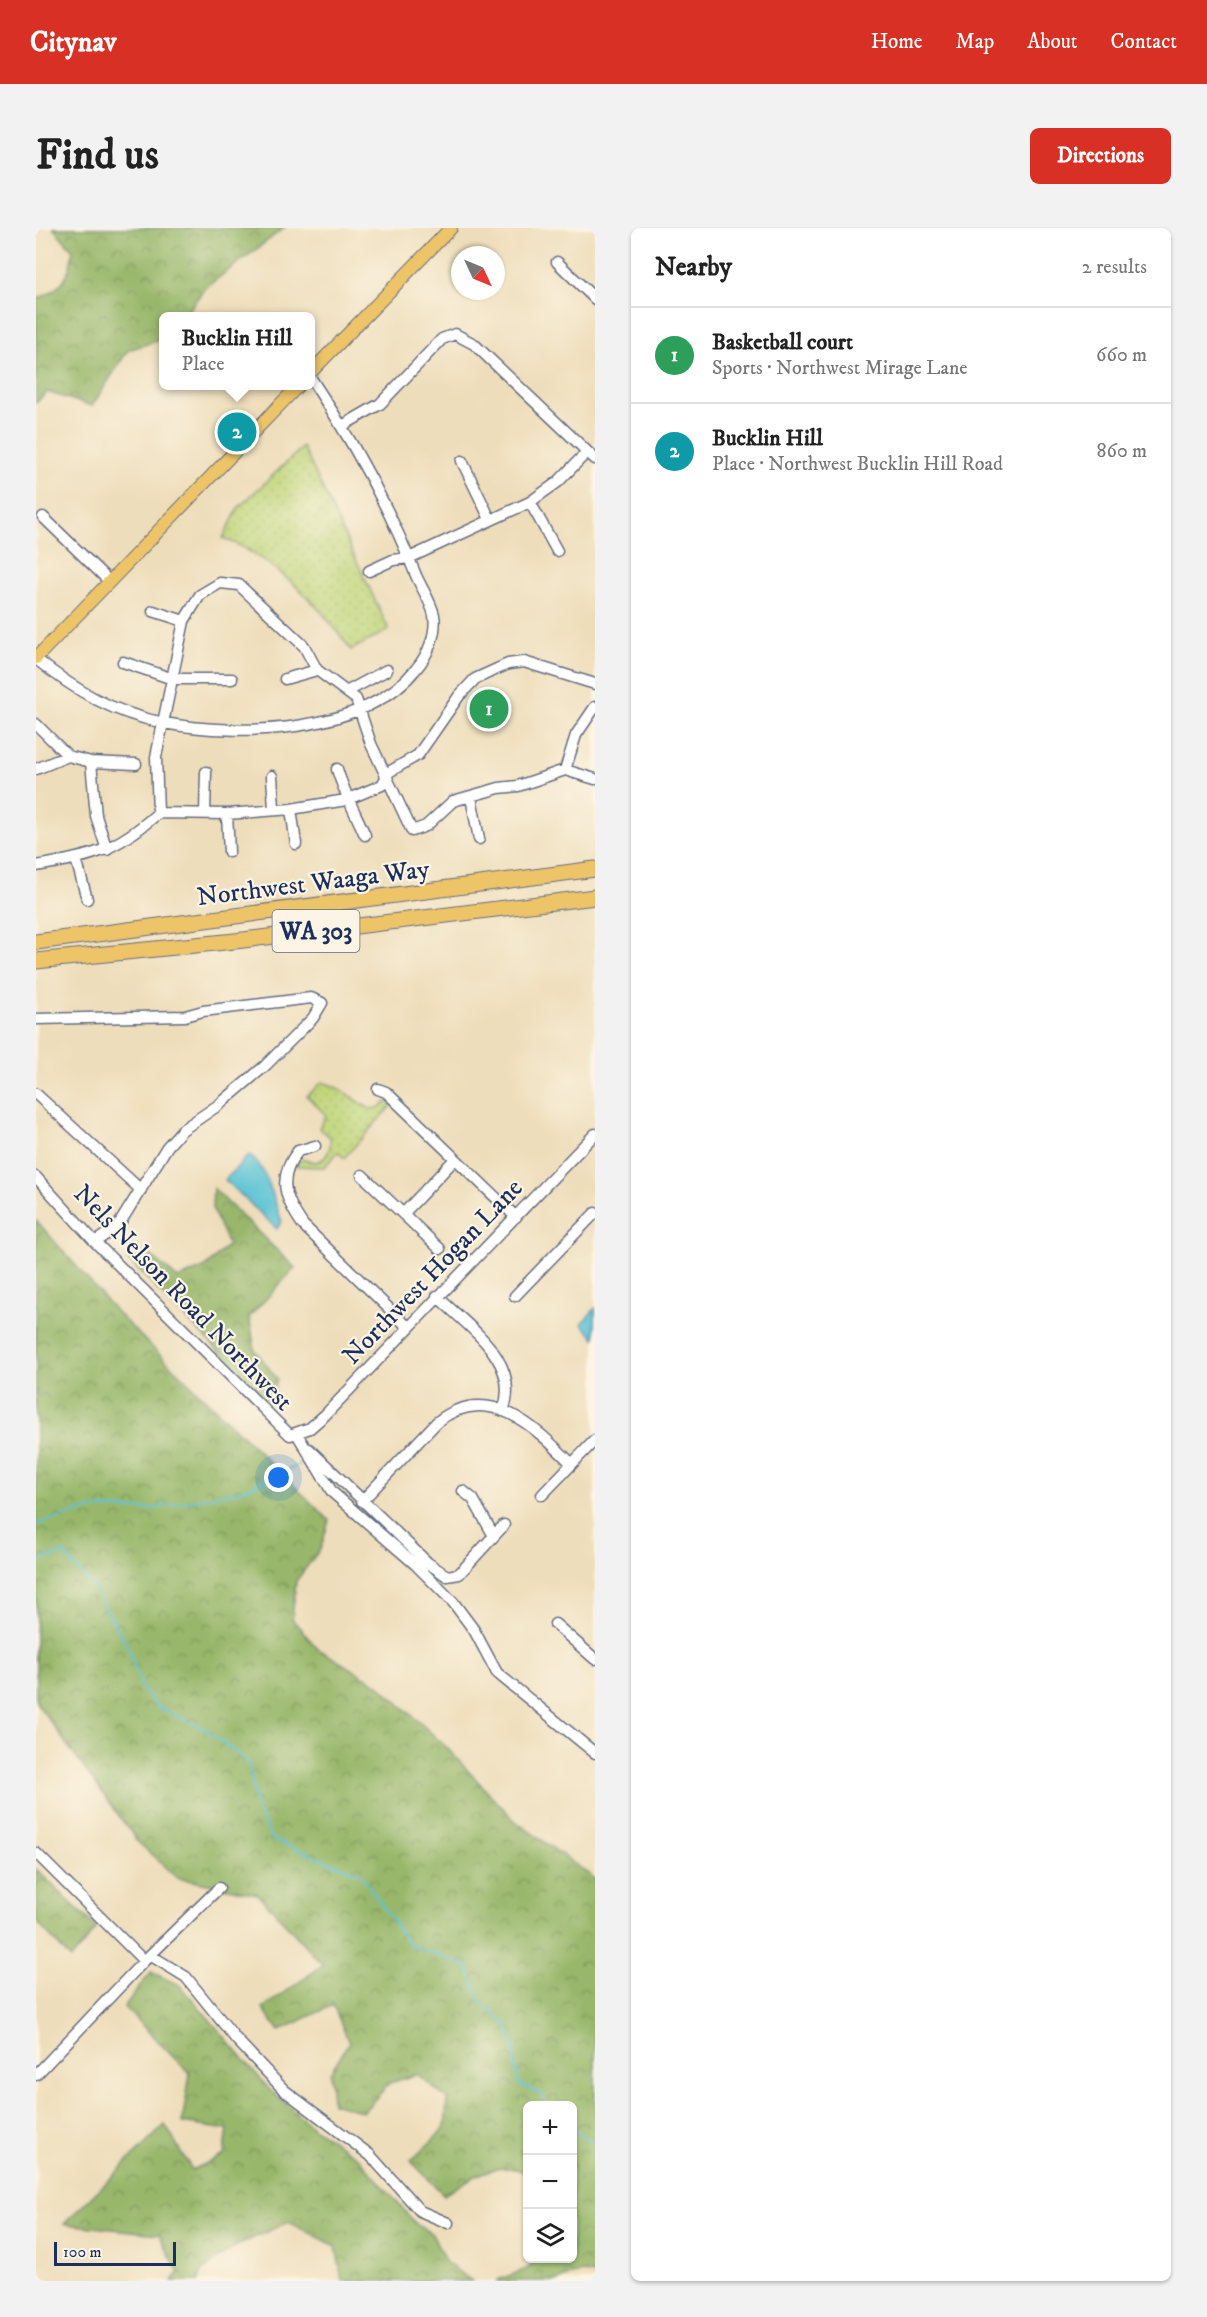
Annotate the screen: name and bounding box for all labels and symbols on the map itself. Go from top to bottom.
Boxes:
north arrow [451,246,505,300]
pin: 2 [218,410,256,454]
pin: 1 [470,686,508,732]
street label: Northwest Waaga Way [195,853,432,914]
road number: WA 303 [272,910,360,952]
street label: Northwest Hogan Lane [336,1172,530,1372]
street label: Nels Nelson Road Northwest [66,1178,300,1418]
your location [264,1463,293,1492]
scale bar [54,2239,176,2266]

